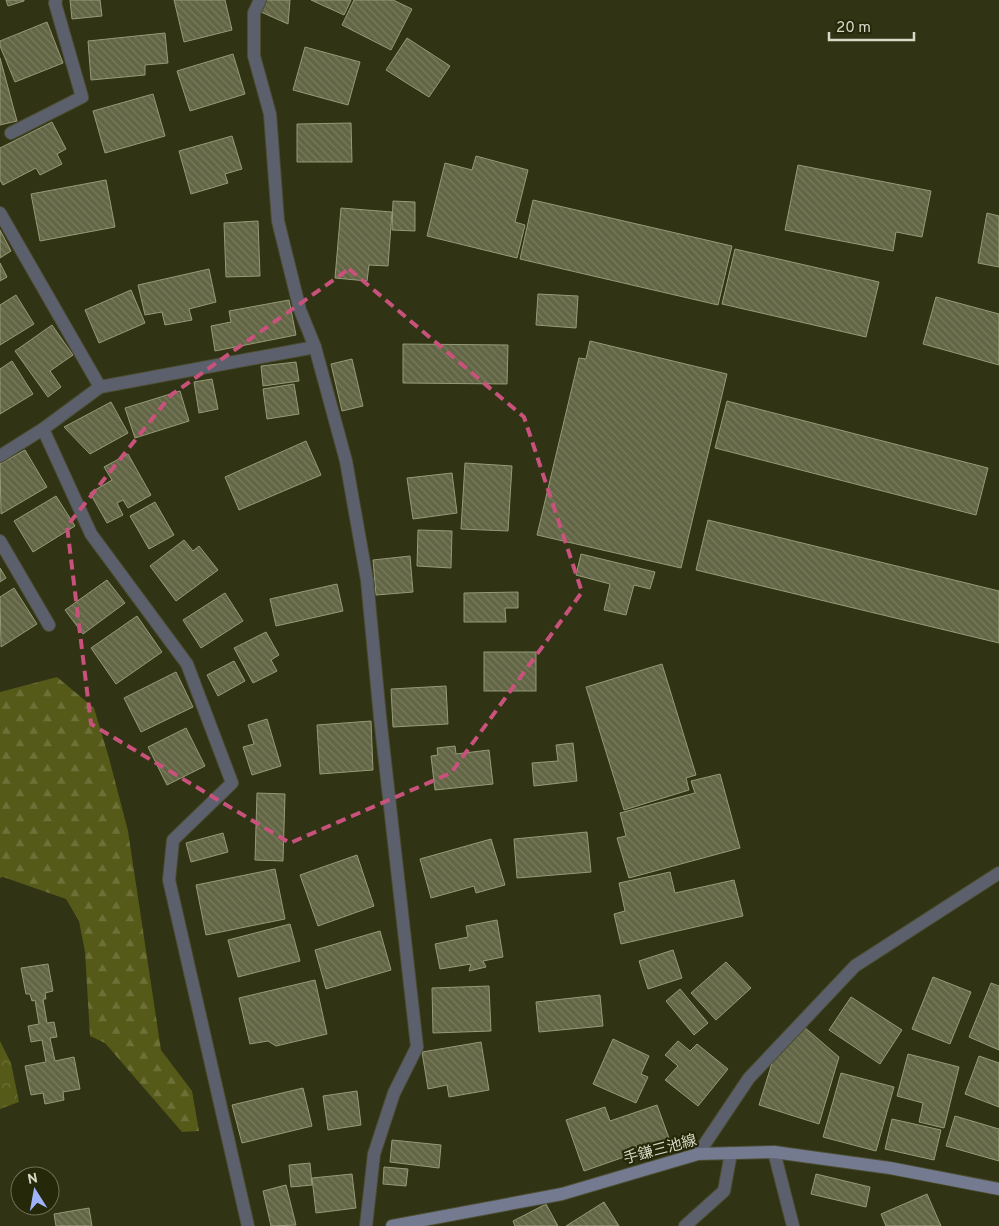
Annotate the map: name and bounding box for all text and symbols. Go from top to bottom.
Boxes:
scale bar [829,10,914,42]
text: 20 m [836,19,871,38]
street label: 手鎌三池線 [621,1131,699,1169]
north arrow [10,1166,60,1216]
text: N [26,1170,39,1189]

